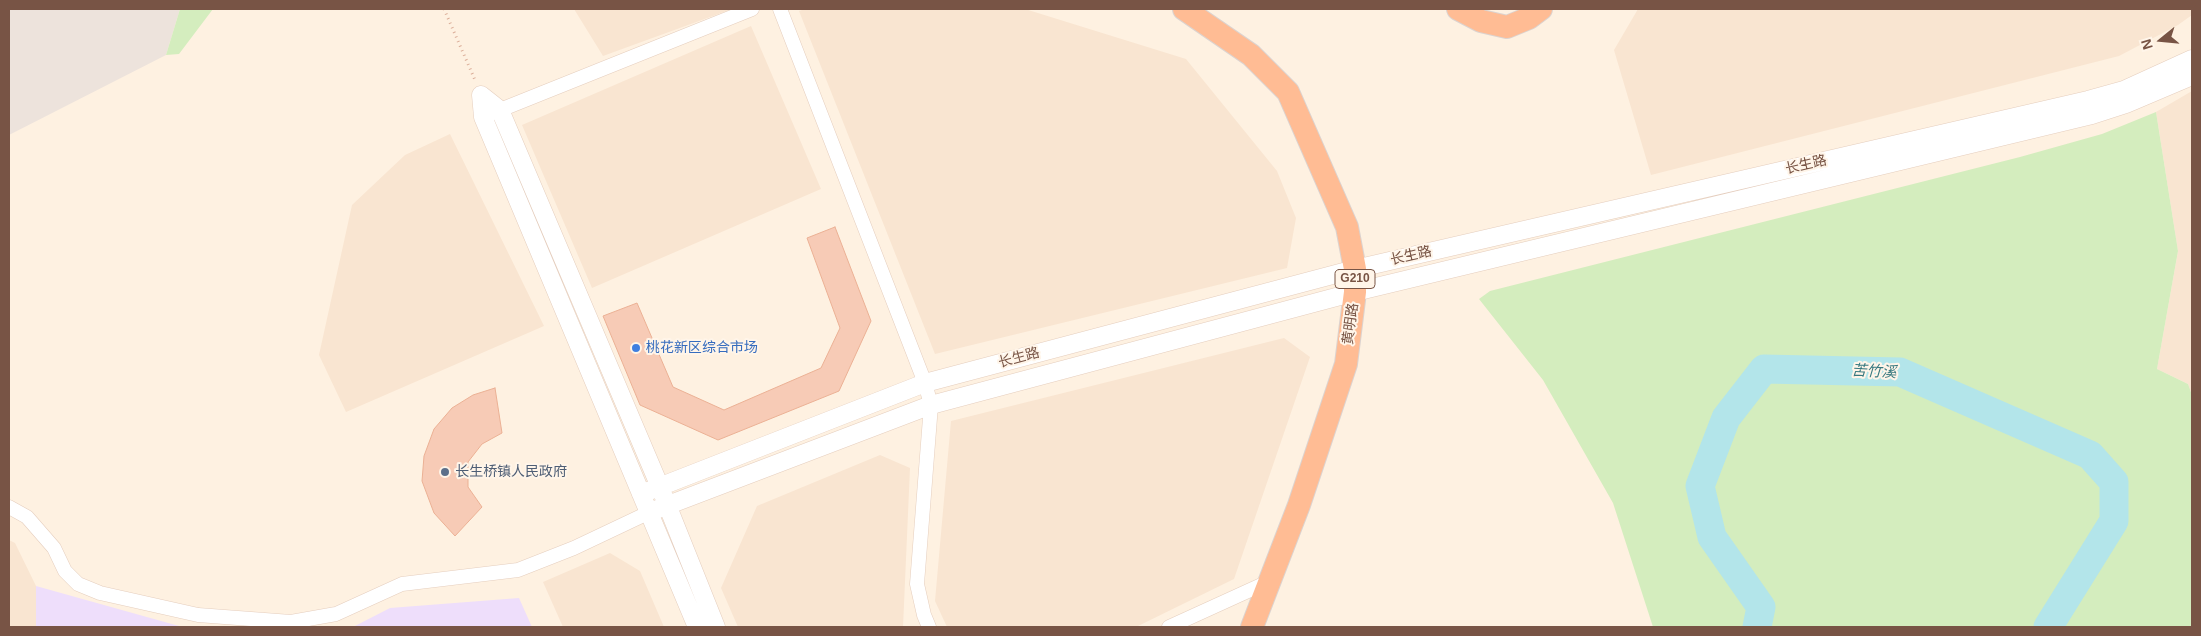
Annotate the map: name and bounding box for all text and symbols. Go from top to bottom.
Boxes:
north arrow [2136,15,2186,65]
text: N [2138,37,2156,52]
street label: 长生路 [1784,152,1828,178]
street label: 长生路 [1389,243,1433,269]
road number: G210 [1335,270,1375,288]
street label: 黄明路 [1340,302,1362,346]
place label: 桃花新区综合市场 [646,340,758,356]
marker: 桃花新区综合市场 [630,342,642,354]
street label: 长生路 [997,344,1041,372]
water label: 苦竹溪 [1851,362,1897,382]
place label: 长生桥镇人民政府 [455,464,567,480]
marker: 长生桥镇人民政府 [439,466,451,478]

